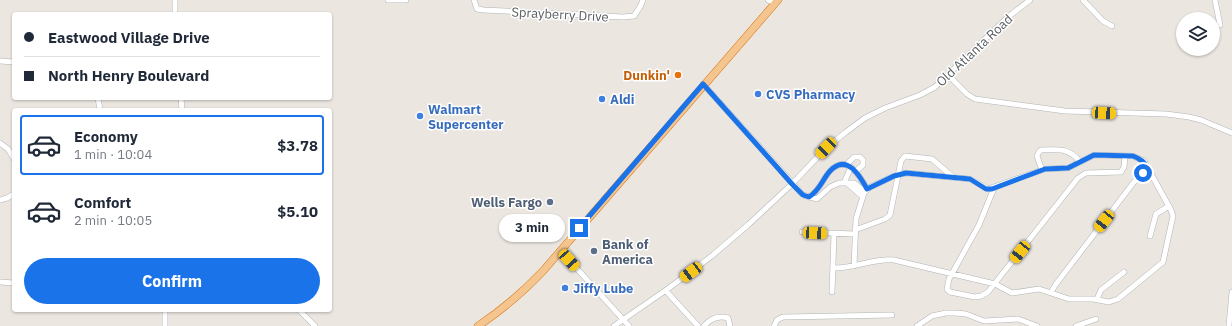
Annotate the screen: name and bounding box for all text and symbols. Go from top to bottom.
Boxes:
street label: Sprayberry Drive [511,3,609,26]
street label: Old Atlanta Road [933,11,1016,90]
map controls [1176,12,1220,56]
button: layers [1176,12,1220,56]
text: Eastwood Village Drive [48,28,210,47]
text: North Henry Boulevard [48,66,209,85]
place label: Dunkin' [623,67,670,84]
marker: Dunkin' [673,70,683,80]
place label: CVS Pharmacy [766,86,855,103]
marker: CVS Pharmacy [753,89,763,99]
place label: Aldi [610,91,634,108]
marker: Aldi [597,94,607,104]
place label: Walmart Supercenter [428,101,503,133]
car [1092,106,1116,120]
marker: Walmart Supercenter [415,111,425,121]
icon: car [26,127,62,163]
text: Economy [74,127,138,146]
car [813,135,839,161]
text: $3.78 [277,136,318,155]
text: 1 min · 10:04 [74,146,152,163]
route start [1134,164,1152,182]
icon: car [26,193,62,229]
text: Comfort [74,193,131,212]
place label: Wells Fargo [471,194,542,211]
marker: Wells Fargo [545,197,555,207]
text: $5.10 [277,202,318,221]
car [1092,208,1116,234]
text: 2 min · 10:05 [74,212,152,229]
callout: 3 min [499,214,565,242]
text: 3 min [515,219,549,236]
route end [570,219,588,237]
car [803,226,827,240]
place label: Bank of America [602,236,653,268]
car [1008,239,1032,265]
marker: Bank of America [589,246,599,256]
car [557,247,581,273]
button: Confirm [24,258,320,304]
car [678,260,704,284]
place label: Jiffy Lube [573,280,633,297]
marker: Jiffy Lube [560,283,570,293]

